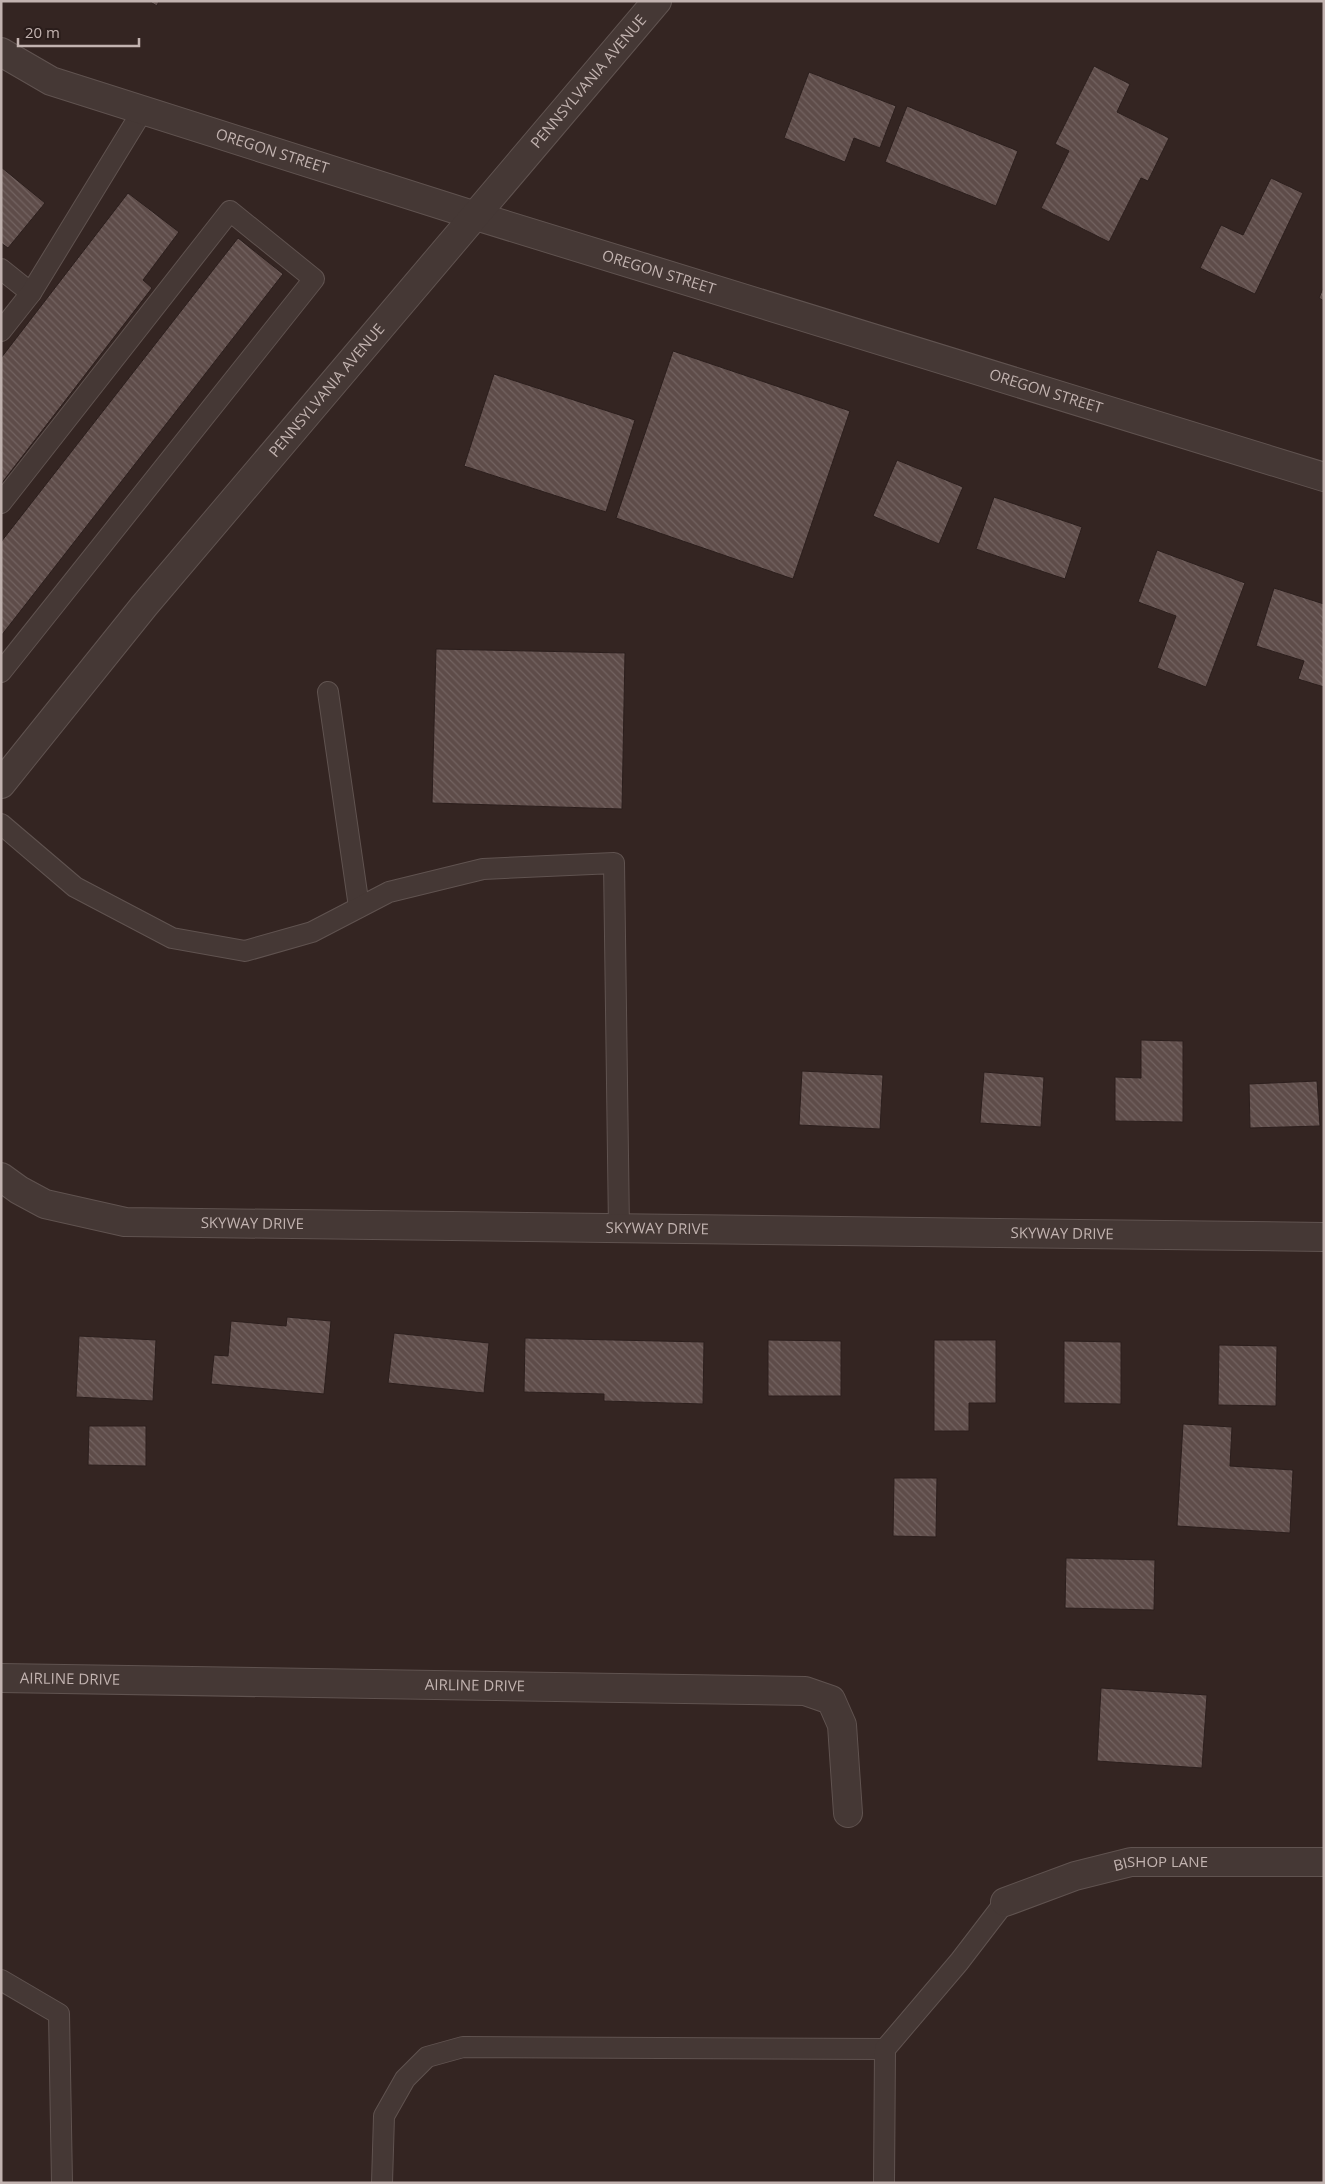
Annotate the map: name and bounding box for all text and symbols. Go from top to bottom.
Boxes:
street label: PENNSYLVANIA AVENUE [526,10,650,152]
scale bar [18,15,139,47]
text: 20 m [25,22,60,42]
street label: OREGON STREET [213,123,332,178]
street label: OREGON STREET [600,244,719,298]
street label: PENNSYLVANIA AVENUE [264,319,388,461]
street label: OREGON STREET [987,364,1106,418]
street label: SKYWAY DRIVE [201,1212,304,1233]
street label: SKYWAY DRIVE [606,1217,709,1238]
street label: SKYWAY DRIVE [1011,1222,1114,1243]
street label: AIRLINE DRIVE [20,1667,120,1689]
street label: AIRLINE DRIVE [425,1674,525,1695]
street label: BISHOP LANE [1111,1851,1208,1875]

